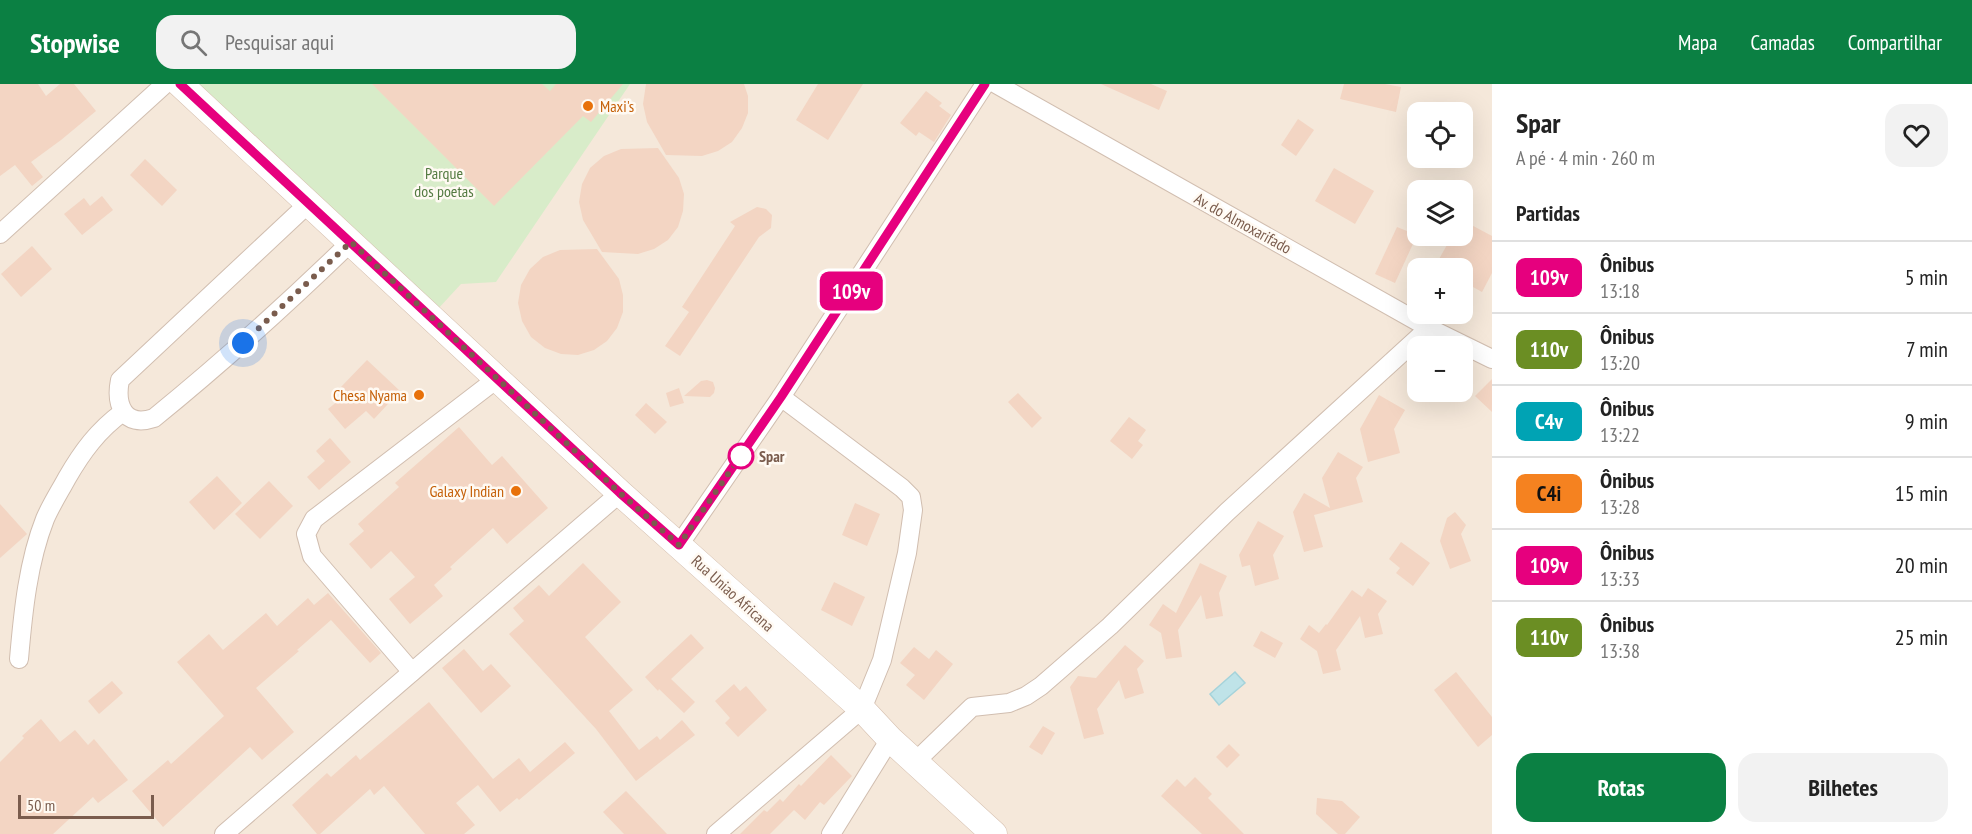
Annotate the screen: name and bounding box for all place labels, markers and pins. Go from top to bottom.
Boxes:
place label: Maxi's [600,96,634,116]
marker: Maxi's [581,99,595,113]
place label: Chesa Nyama [333,385,407,405]
marker: Chesa Nyama [412,388,426,402]
marker: Spar [728,443,754,469]
place label: Spar [759,446,785,466]
place label: Galaxy Indian [429,481,504,501]
marker: Galaxy Indian [509,484,523,498]

